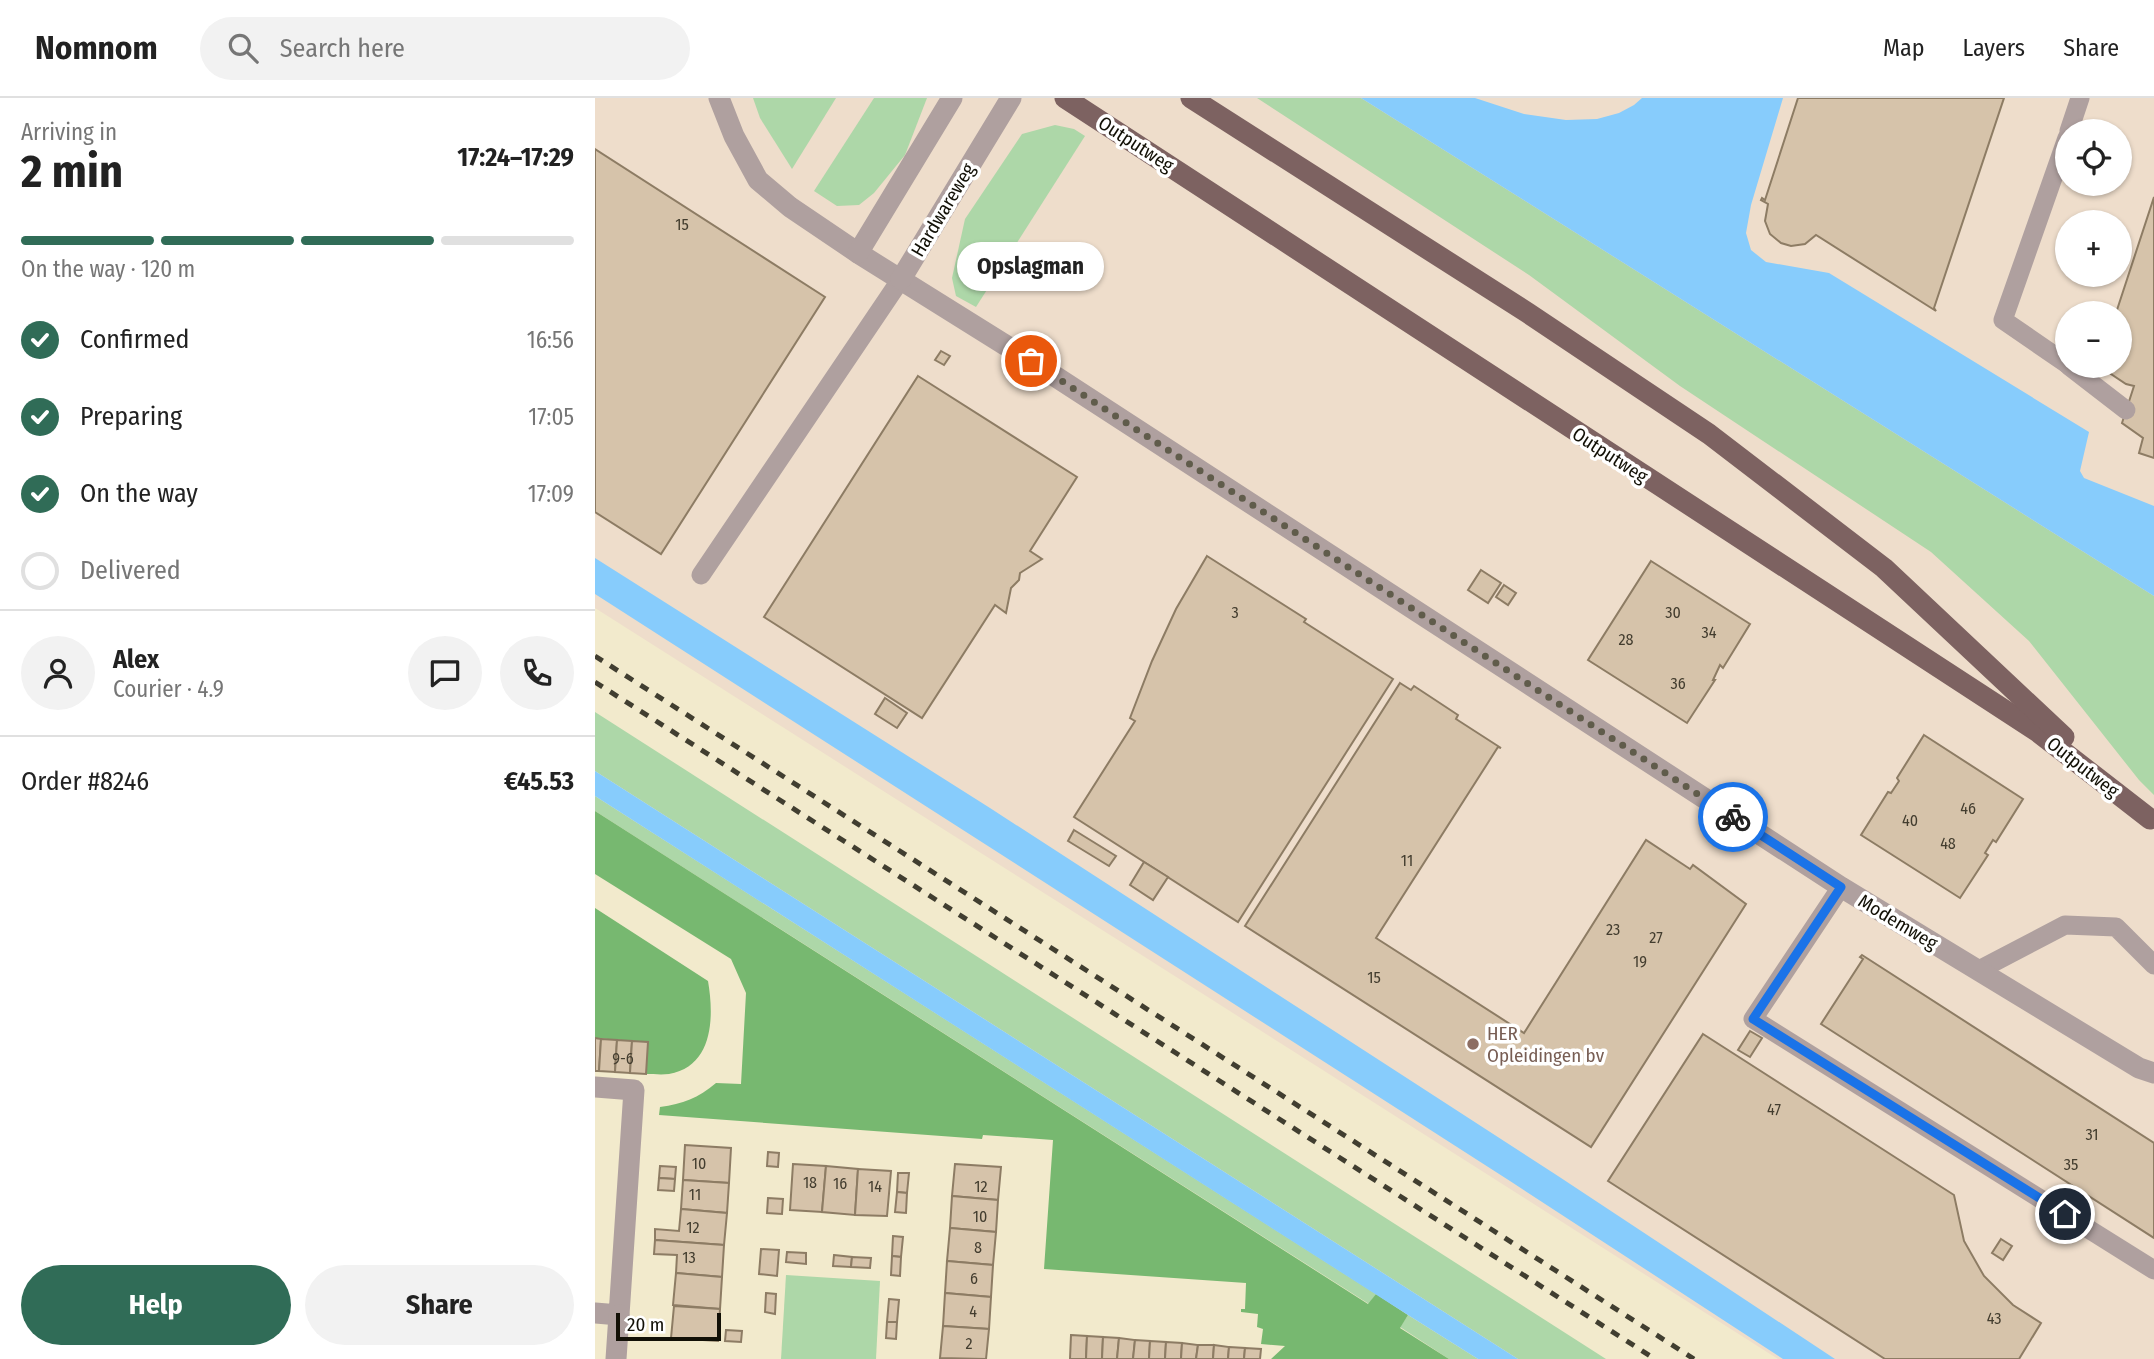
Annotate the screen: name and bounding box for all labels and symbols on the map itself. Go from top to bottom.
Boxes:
street label: Outputweg [1094,111,1178,177]
street label: Hardwareweg [906,159,980,261]
house number: 15 [675,215,689,234]
callout: Opslagman [957,242,1104,291]
pin [1001,331,1061,391]
street label: Outputweg [1568,422,1652,488]
house number: 3 [1231,603,1239,622]
house number: 30 [1665,603,1681,622]
house number: 34 [1702,623,1717,642]
house number: 28 [1618,630,1634,649]
house number: 36 [1670,674,1686,693]
street label: Outputweg [2042,732,2124,802]
courier [1698,782,1768,852]
house number: 46 [1960,799,1976,818]
house number: 40 [1902,811,1918,830]
house number: 48 [1940,834,1956,853]
house number: 11 [1401,851,1413,870]
street label: Modemweg [1854,889,1942,955]
house number: 23 [1606,920,1620,939]
house number: 27 [1649,928,1663,947]
house number: 19 [1633,952,1647,971]
house number: 15 [1367,968,1381,987]
place label: HER Opleidingen bv [1487,1022,1605,1067]
marker: HER Opleidingen bv [1465,1036,1481,1052]
house number: 9-6 [612,1049,634,1068]
house number: 47 [1767,1100,1781,1119]
house number: 31 [2085,1125,2099,1144]
house number: 10 [692,1154,706,1173]
house number: 35 [2064,1155,2078,1174]
house number: 18 [803,1173,817,1192]
house number: 16 [833,1174,847,1193]
house number: 14 [868,1177,882,1196]
house number: 12 [974,1177,988,1196]
pin [2035,1184,2095,1244]
house number: 11 [689,1185,701,1204]
house number: 10 [973,1207,987,1226]
house number: 12 [686,1218,700,1237]
house number: 8 [974,1238,982,1257]
house number: 13 [682,1248,696,1267]
house number: 6 [970,1269,978,1288]
house number: 4 [969,1302,977,1321]
house number: 43 [1987,1309,2001,1328]
scale bar [616,1310,721,1342]
house number: 2 [965,1334,973,1353]

